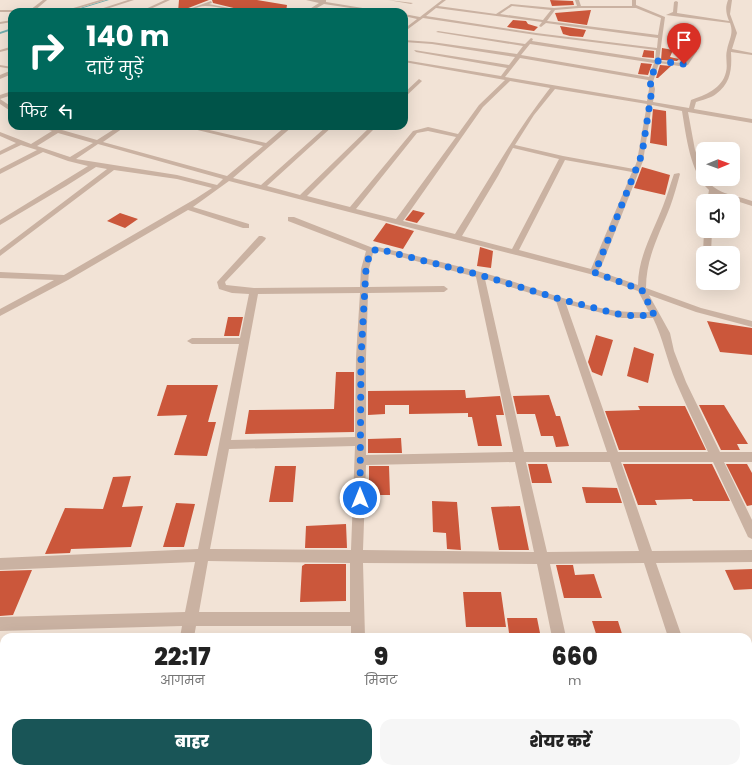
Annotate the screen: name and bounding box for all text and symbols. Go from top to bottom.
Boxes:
text: 140 m [86,17,169,56]
pin [667,23,701,64]
icon: right [20,24,72,76]
icon: arrive [673,29,695,51]
text: दाएँ मुड़ें [86,55,143,80]
icon: left [55,100,77,122]
text: फिर [20,101,47,122]
north arrow [696,142,740,186]
map controls [696,142,740,290]
button: sound [696,194,740,238]
button: layers [696,246,740,290]
position arrow [339,477,381,519]
text: 22:17 [154,640,211,673]
text: 9 [374,640,388,673]
text: 660 [552,640,598,673]
text: आगमन [160,671,205,690]
text: मिनट [365,671,397,690]
text: m [568,671,581,690]
button: बाहर [12,719,372,765]
button: शेयर करें [380,719,740,765]

